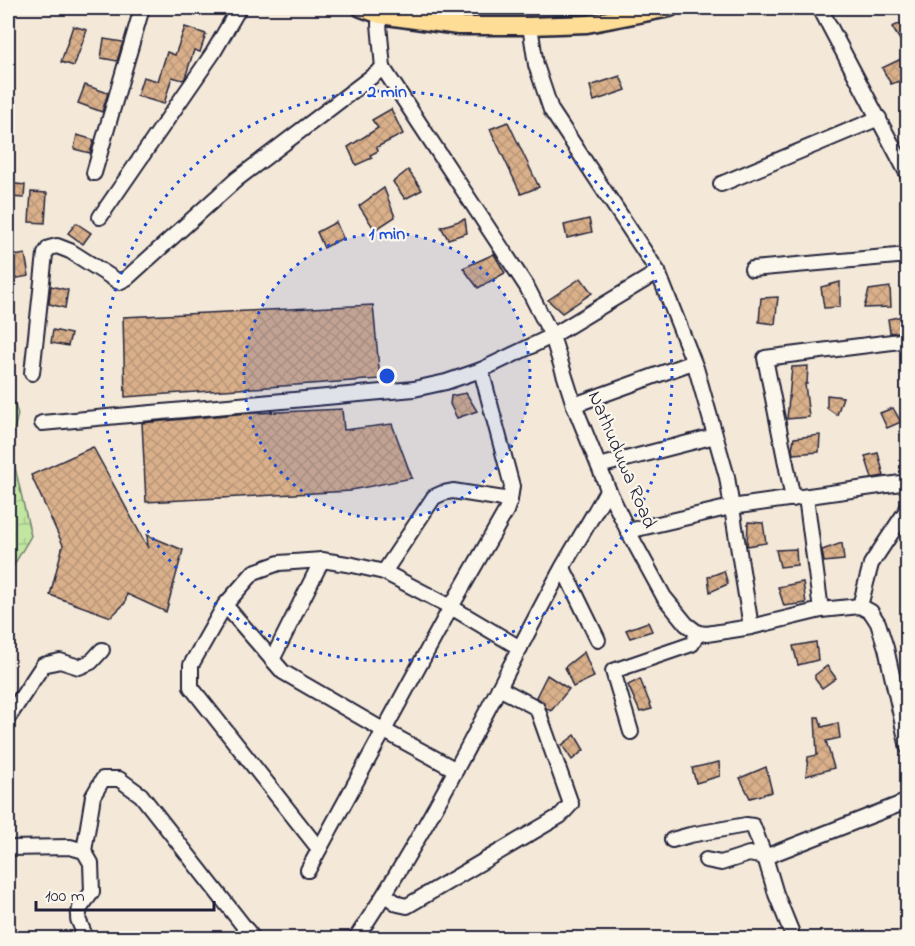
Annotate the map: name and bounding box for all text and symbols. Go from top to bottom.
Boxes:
text: 2 min [366,80,407,106]
text: 1 min [369,222,405,248]
centre of rings [377,366,397,386]
street label: Nathuduwa Road [579,387,663,533]
scale bar [36,874,214,912]
text: 100 m [45,884,85,910]

